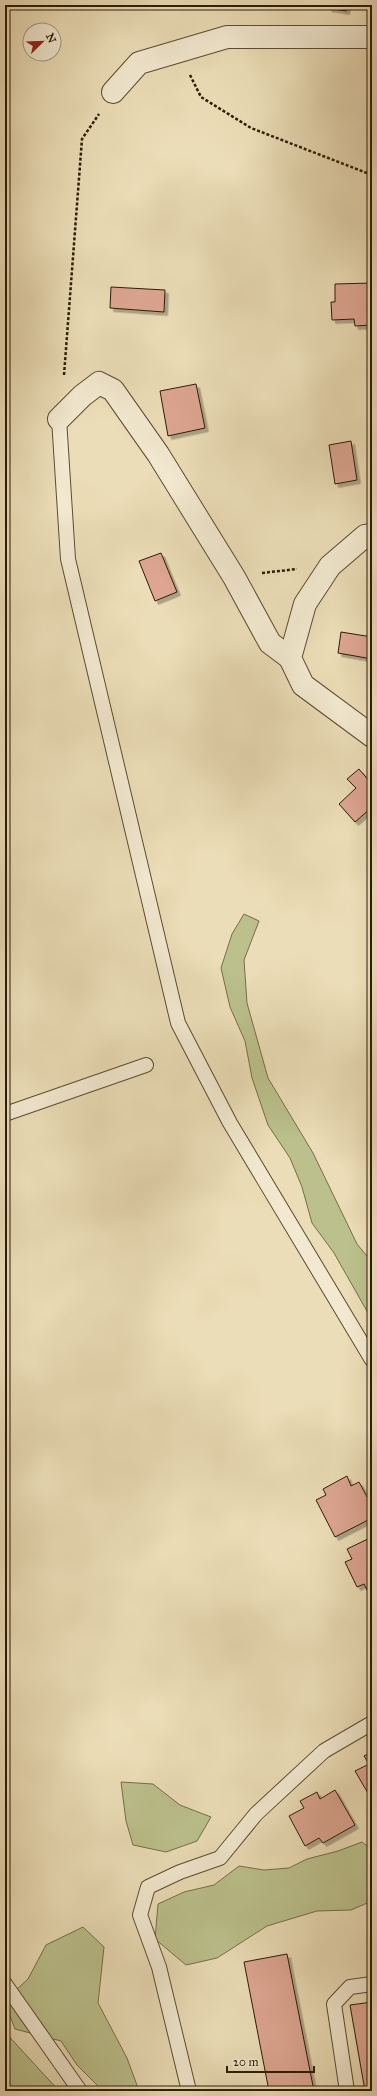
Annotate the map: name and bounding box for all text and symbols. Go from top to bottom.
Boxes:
north arrow [22,22,62,62]
text: N [43,31,59,46]
scale bar [227,2048,314,2074]
text: 20 m [233,2055,259,2069]

